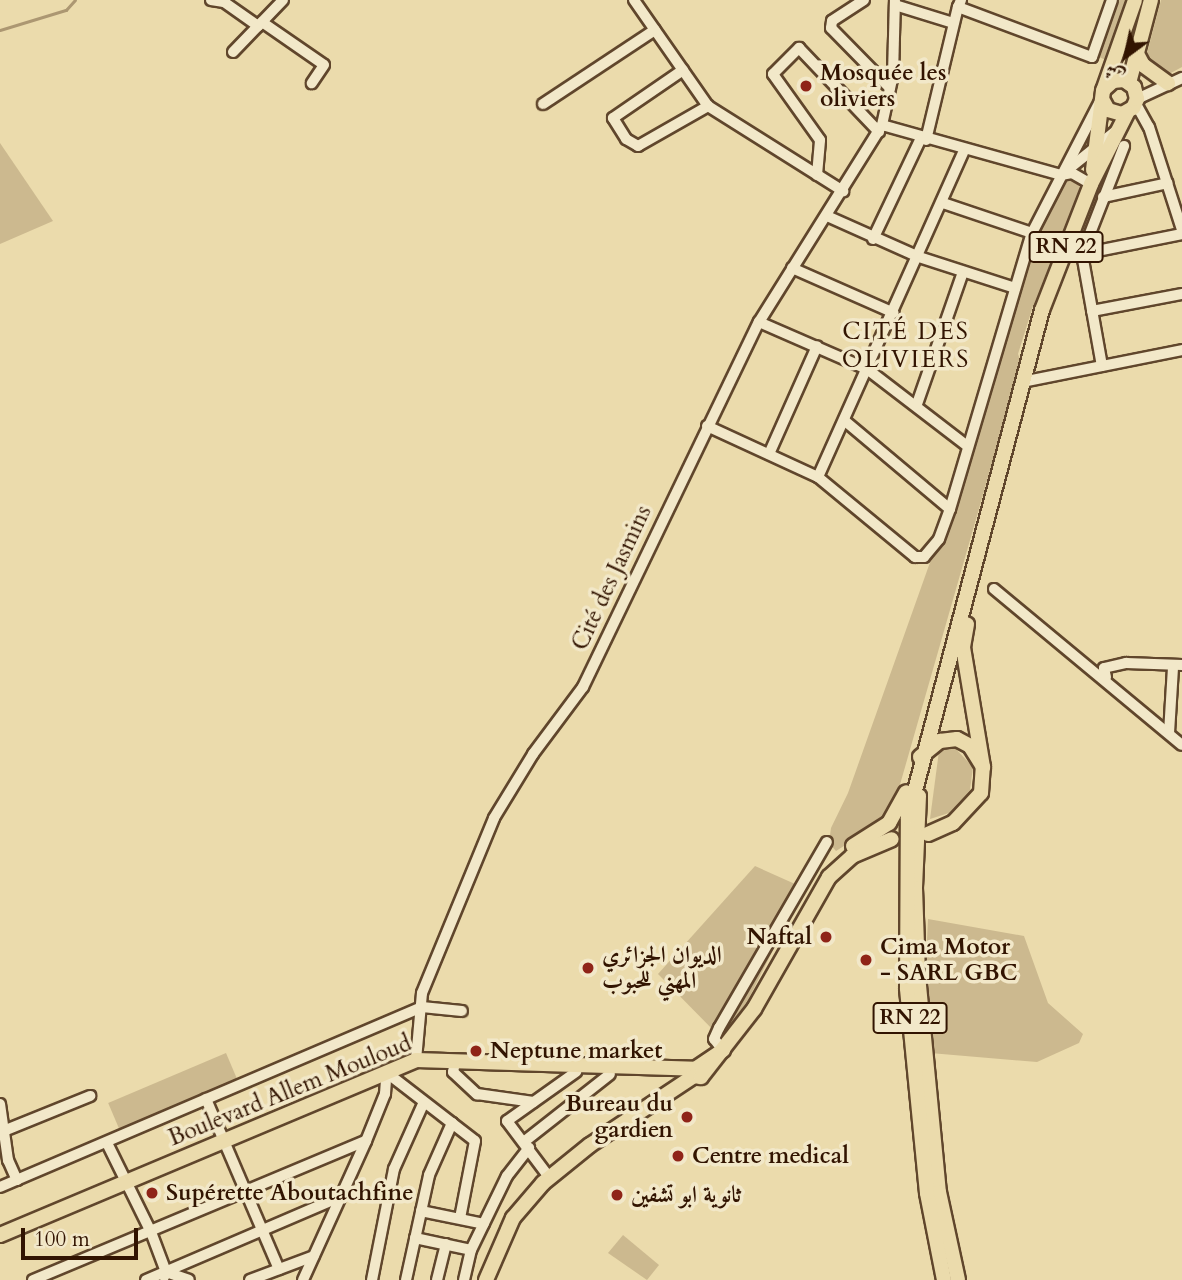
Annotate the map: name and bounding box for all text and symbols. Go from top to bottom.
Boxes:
north arrow [1091,21,1161,91]
text: ش [1100,58,1130,90]
place label: Mosquée les oliviers [820,59,946,113]
marker: Mosquée les oliviers [798,78,814,94]
road number: RN 22 [1028,230,1104,264]
district label: CITÉ DES OLIVIERS [843,318,969,374]
street label: Cité des Jasmins [566,501,658,655]
place label: Naftal [747,923,812,951]
marker: Naftal [818,929,834,945]
place label: Cima Motor - SARL GBC [880,933,1018,987]
place label: الديوان الجزائري المهني للحبوب [602,941,722,995]
marker: Cima Motor - SARL GBC [858,952,874,968]
marker: الديوان الجزائري المهني للحبوب [580,960,596,976]
road number: RN 22 [872,1000,948,1036]
street label: Boulevard Allem Mouloud [165,1030,415,1152]
place label: Neptune market [490,1037,662,1065]
marker: Neptune market [468,1043,484,1059]
place label: Bureau du gardien [565,1090,673,1144]
marker: Bureau du gardien [679,1109,695,1125]
place label: Centre medical [692,1142,849,1170]
marker: Centre medical [670,1148,686,1164]
place label: Supérette Aboutachfine [166,1179,414,1207]
place label: ثانوية ابو تشفين [631,1181,741,1209]
marker: Supérette Aboutachfine [144,1185,160,1201]
marker: ثانوية ابو تشفين [609,1187,625,1203]
scale bar [24,1214,142,1258]
text: 100 m [34,1225,90,1254]

